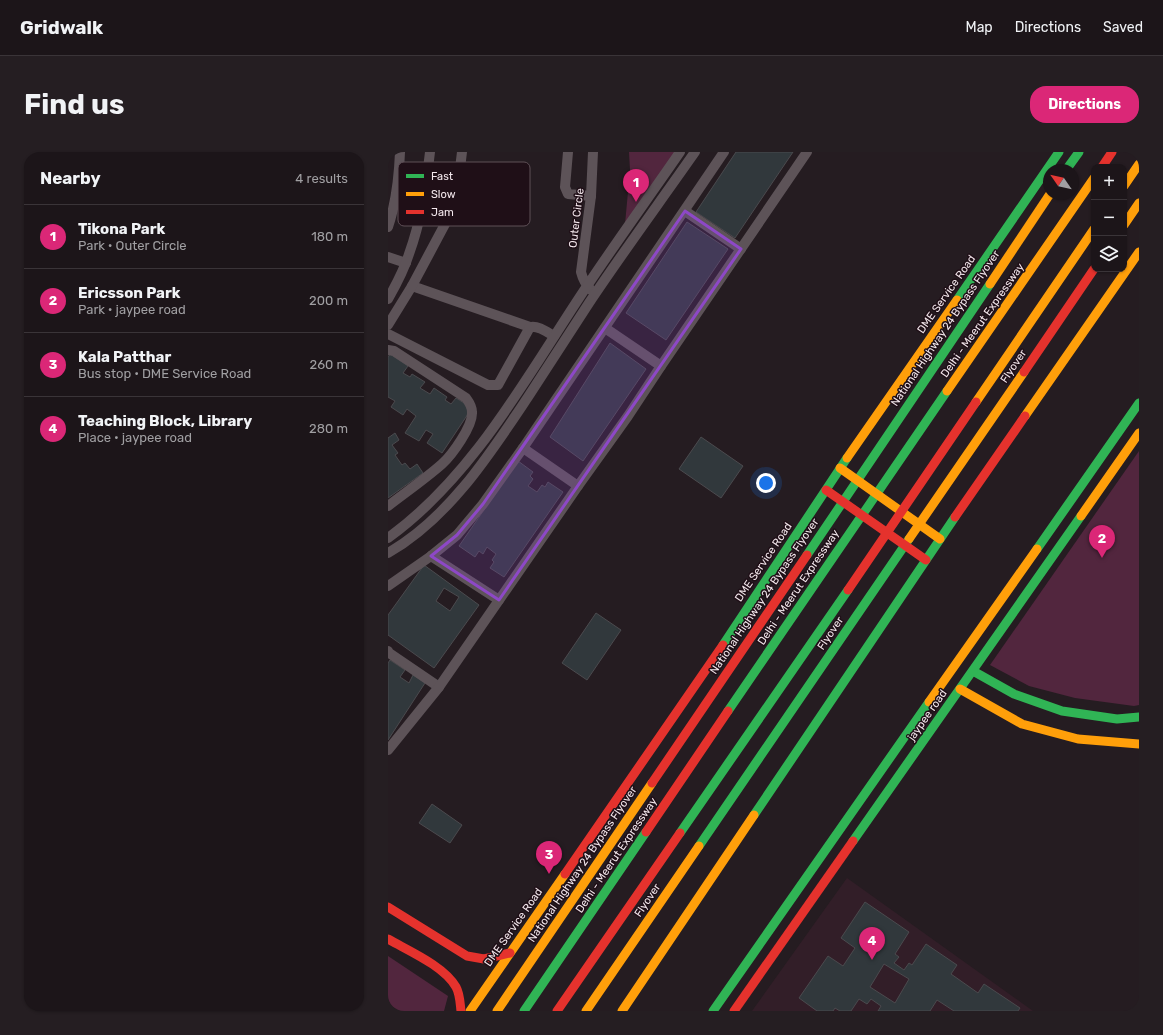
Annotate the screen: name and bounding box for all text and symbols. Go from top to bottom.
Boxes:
text: Gridwalk [20,16,103,39]
text: Map [966,19,993,36]
text: Directions [1015,19,1081,36]
text: Saved [1103,19,1143,36]
button: Directions [1030,86,1139,123]
text: Find us [24,88,124,121]
legend [398,162,530,226]
north arrow [1043,164,1079,200]
map controls [1091,164,1127,272]
button: + [1091,164,1127,200]
text: Nearby [40,168,101,188]
pin: 1 [623,169,649,202]
text: Fast [431,170,454,183]
text: 4 results [295,171,348,186]
street label: Outer Circle [566,187,587,249]
text: Slow [431,188,456,201]
button: − [1091,200,1127,236]
text: Jam [431,206,454,219]
text: Tikona Park [78,220,165,238]
text: 1 [50,229,56,244]
text: 180 m [311,229,348,244]
button: layers [1091,236,1127,272]
text: Park · Outer Circle [78,238,187,253]
street label: National Highway 24 Bypass Flyover [888,247,1003,409]
street label: DME Service Road [915,253,978,336]
street label: Delhi - Meerut Expressway [938,261,1027,380]
text: Ericsson Park [78,284,181,302]
text: 2 [49,293,57,308]
text: 200 m [309,293,348,308]
text: Park · jaypee road [78,302,186,317]
street label: Flyover [998,346,1030,385]
text: Kala Patthar [78,348,171,366]
text: 3 [49,357,57,372]
text: 260 m [310,357,348,372]
text: Bus stop · DME Service Road [78,366,251,381]
text: Teaching Block, Library [78,412,252,430]
text: 4 [49,421,57,436]
text: 280 m [309,421,348,436]
text: Place · jaypee road [78,430,192,445]
your location [756,473,776,493]
street label: National Highway 24 Bypass Flyover [707,515,822,677]
street label: DME Service Road [732,520,795,604]
pin: 2 [1089,525,1115,558]
street label: Delhi - Meerut Expressway [755,527,842,647]
street label: Flyover [815,613,847,652]
street label: jaypee road [904,687,950,744]
street label: National Highway 24 Bypass Flyover [525,783,640,945]
street label: Delhi - Meerut Expressway [573,795,660,915]
pin: 3 [536,841,562,874]
street label: Flyover [632,880,664,919]
street label: DME Service Road [482,886,545,969]
pin: 4 [859,927,885,960]

